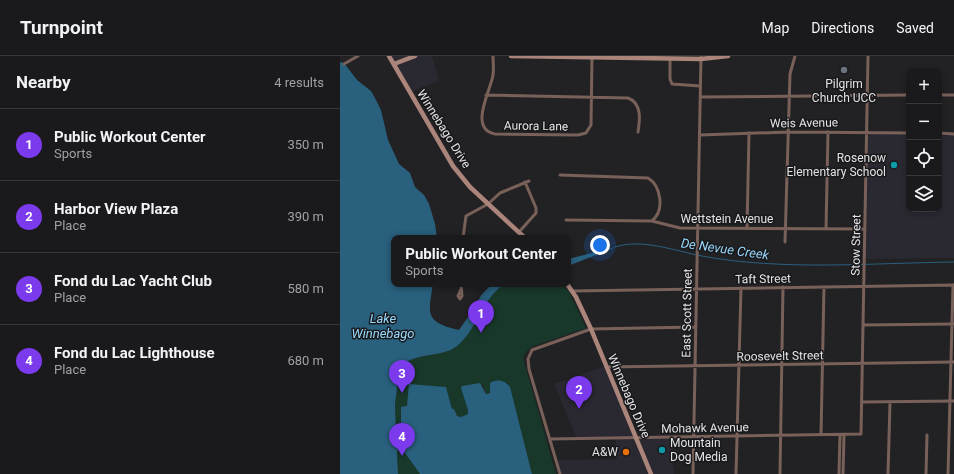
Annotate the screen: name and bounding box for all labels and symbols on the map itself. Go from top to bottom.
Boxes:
marker: Pilgrim Church UCC [839,65,849,75]
place label: Pilgrim Church UCC [812,77,876,105]
street label: Winnebago Drive [414,87,474,171]
street label: Weis Avenue [770,115,838,131]
street label: Aurora Lane [504,118,568,134]
place label: Rosenow Elementary School [786,151,886,179]
marker: Rosenow Elementary School [889,160,899,170]
street label: Wettstein Avenue [681,212,773,226]
street label: Stow Street [848,214,864,276]
your location [590,235,610,255]
water label: De Nevue Creek [680,235,771,263]
street label: East Scott Street [679,268,695,358]
street label: Taft Street [735,272,791,286]
pin: 1 [468,300,494,333]
water label: Lake Winnebago [351,311,415,341]
street label: Roosevelt Street [736,348,824,364]
street label: Winnebago Drive [605,352,653,440]
pin: 3 [389,360,415,393]
pin: 2 [566,376,592,409]
street label: Mohawk Avenue [661,420,749,436]
pin: 4 [389,423,415,456]
place label: Mountain Dog Media [670,436,728,464]
place label: A&W [592,445,618,459]
marker: Mountain Dog Media [657,445,667,455]
marker: A&W [621,447,631,457]

